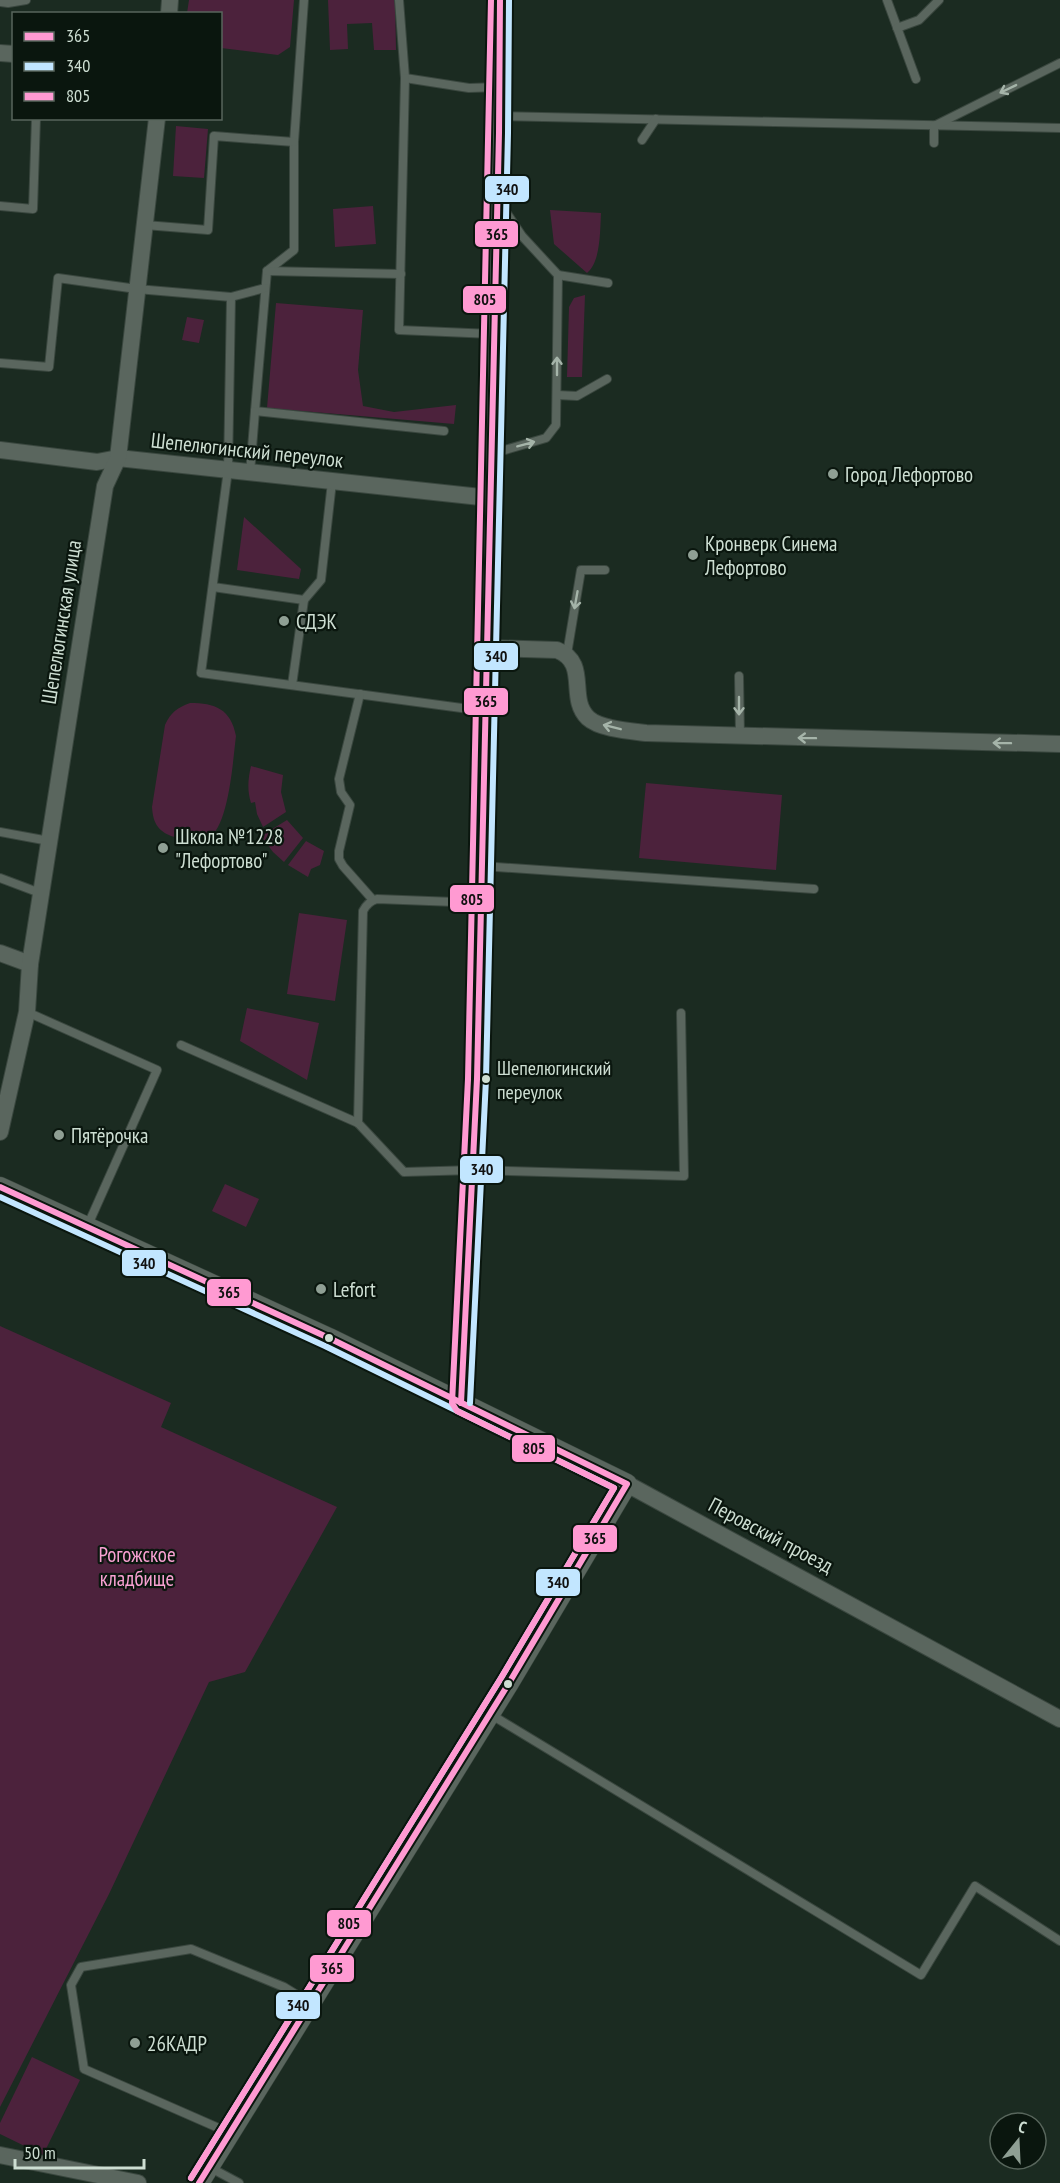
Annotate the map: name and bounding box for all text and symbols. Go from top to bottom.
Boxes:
legend [12,12,222,120]
text: 365 [66,24,90,47]
text: 340 [66,54,90,77]
text: 805 [66,84,90,107]
one-way arrow [999,84,1017,95]
line badge: 340 [484,175,530,203]
text: 340 [496,179,519,199]
line badge: 365 [474,220,519,248]
text: 365 [486,224,508,244]
line badge: 805 [462,285,507,314]
text: 805 [474,289,496,309]
one-way arrow [551,357,563,377]
street label: Шепелюгинский переулок [150,426,344,474]
one-way arrow [517,438,536,449]
place label: Город Лефортово [845,461,973,488]
marker: Город Лефортово [826,467,840,481]
place label: Кронверк Синема Лефортово [704,530,838,581]
street label: Шепелюгинская улица [35,538,87,706]
marker: Кронверк Синема Лефортово [686,548,700,562]
one-way arrow [570,590,581,610]
place label: СДЭК [296,608,337,635]
marker: СДЭК [277,614,291,628]
line badge: 340 [473,642,519,671]
text: 340 [485,646,508,666]
line badge: 365 [463,687,509,716]
text: 365 [475,691,497,711]
one-way arrow [733,696,745,716]
one-way arrow [603,720,622,732]
one-way arrow [797,732,817,744]
one-way arrow [992,737,1012,749]
place label: Школа №1228 "Лефортово" [175,823,283,874]
marker: Школа №1228 "Лефортово" [156,841,170,855]
line badge: 805 [449,884,495,913]
text: 805 [461,889,483,909]
place label: Шепелюгинский переулок [497,1055,611,1105]
marker: Шепелюгинский переулок [480,1073,492,1085]
place label: Пятёрочка [71,1122,148,1149]
marker: Пятёрочка [52,1128,66,1142]
line badge: 340 [459,1155,504,1184]
text: 340 [471,1159,494,1179]
line badge: 340 [121,1249,167,1277]
text: 340 [133,1253,156,1273]
place label: Lefort [333,1276,376,1303]
line badge: 365 [206,1278,252,1307]
text: 365 [218,1282,240,1302]
marker: Lefort [314,1282,328,1296]
unlabelled marker [323,1332,335,1344]
line badge: 805 [511,1434,556,1463]
text: 805 [523,1438,545,1458]
street label: Перовский проезд [704,1491,838,1579]
line badge: 365 [572,1524,618,1553]
text: 365 [584,1528,606,1548]
park label: Рогожское кладбище [98,1541,176,1592]
line badge: 340 [535,1568,581,1597]
text: 340 [547,1572,570,1592]
unlabelled marker [502,1678,514,1690]
line badge: 805 [326,1909,372,1938]
text: 805 [338,1913,360,1933]
line badge: 365 [309,1954,355,1983]
text: 365 [321,1958,343,1978]
line badge: 340 [275,1991,321,2020]
text: 340 [287,1995,310,2015]
place label: 26КАДР [147,2030,207,2057]
marker: 26КАДР [128,2036,142,2050]
north arrow [988,2111,1048,2171]
text: С [1016,2116,1030,2138]
scale bar [15,2132,144,2170]
text: 50 m [24,2141,56,2164]

